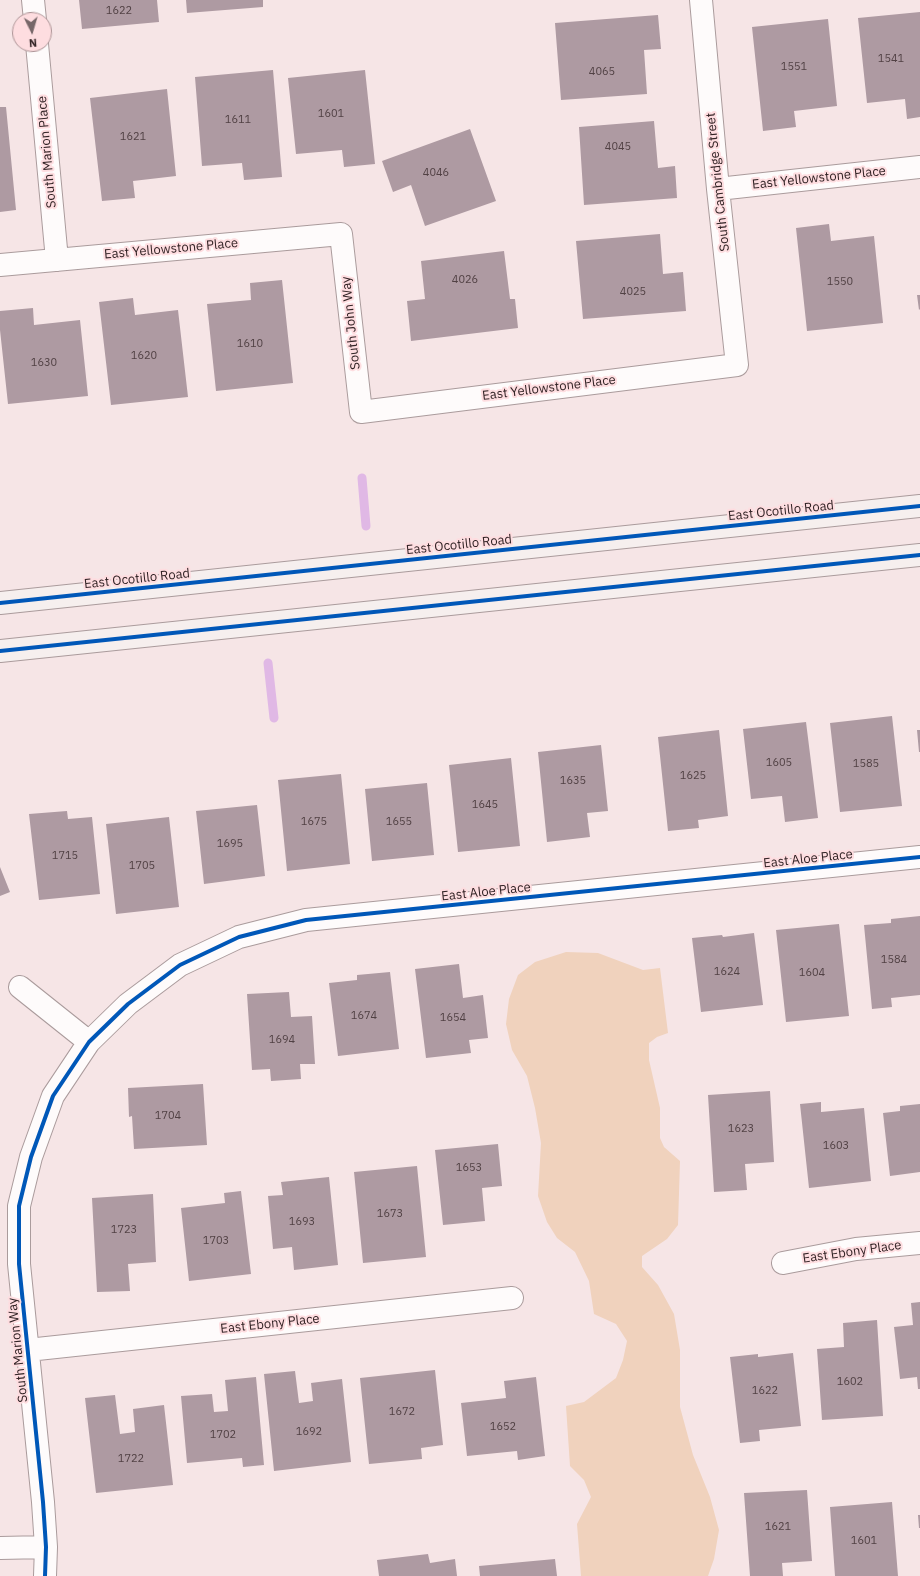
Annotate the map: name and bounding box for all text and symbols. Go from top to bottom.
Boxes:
house number: 1622 [106,4,132,18]
north arrow [12,12,52,52]
text: N [28,36,38,50]
house number: 1541 [878,52,904,66]
house number: 1551 [781,60,807,74]
house number: 4065 [589,65,615,79]
street label: South Marion Place [34,95,60,209]
house number: 1601 [318,107,344,121]
street label: South Cambridge Street [703,112,733,252]
house number: 1611 [225,113,251,127]
house number: 1621 [120,130,146,144]
house number: 4045 [605,140,631,154]
street label: East Yellowstone Place [751,163,887,193]
house number: 4046 [423,166,449,180]
street label: East Yellowstone Place [103,235,239,263]
house number: 4026 [452,273,478,287]
house number: 1550 [827,275,853,289]
street label: South John Way [338,276,364,370]
house number: 4025 [620,285,646,299]
house number: 1610 [237,337,263,351]
house number: 1620 [131,349,157,363]
house number: 1630 [31,356,57,370]
street label: East Yellowstone Place [481,372,617,404]
street label: East Ocotillo Road [727,498,835,524]
street label: East Ocotillo Road [405,532,513,558]
street label: East Ocotillo Road [83,566,191,592]
house number: 1605 [766,756,792,770]
house number: 1585 [853,757,879,771]
house number: 1625 [680,769,706,783]
house number: 1635 [560,774,586,788]
house number: 1645 [472,798,498,812]
house number: 1675 [301,815,327,829]
house number: 1655 [386,815,412,829]
house number: 1695 [217,837,243,851]
street label: East Aloe Place [763,847,853,871]
house number: 1715 [52,849,78,863]
house number: 1705 [129,859,155,873]
street label: East Aloe Place [441,880,531,904]
house number: 1584 [881,953,907,967]
house number: 1624 [714,965,740,979]
house number: 1604 [799,966,825,980]
house number: 1674 [351,1009,377,1023]
house number: 1654 [440,1011,466,1025]
house number: 1694 [269,1033,295,1047]
house number: 1704 [155,1109,181,1123]
house number: 1623 [728,1122,754,1136]
house number: 1603 [823,1139,849,1153]
house number: 1653 [456,1161,482,1175]
house number: 1673 [377,1207,403,1221]
house number: 1693 [289,1215,315,1229]
house number: 1723 [111,1223,137,1237]
house number: 1703 [203,1234,229,1248]
street label: East Ebony Place [802,1237,902,1267]
street label: South Marion Way [5,1297,31,1403]
street label: East Ebony Place [220,1311,320,1337]
house number: 1602 [837,1375,863,1389]
house number: 1622 [752,1384,778,1398]
house number: 1672 [389,1405,415,1419]
house number: 1652 [490,1420,516,1434]
house number: 1692 [296,1425,322,1439]
house number: 1702 [210,1428,236,1442]
house number: 1722 [118,1452,144,1466]
house number: 1621 [765,1520,791,1534]
house number: 1601 [851,1534,877,1548]

